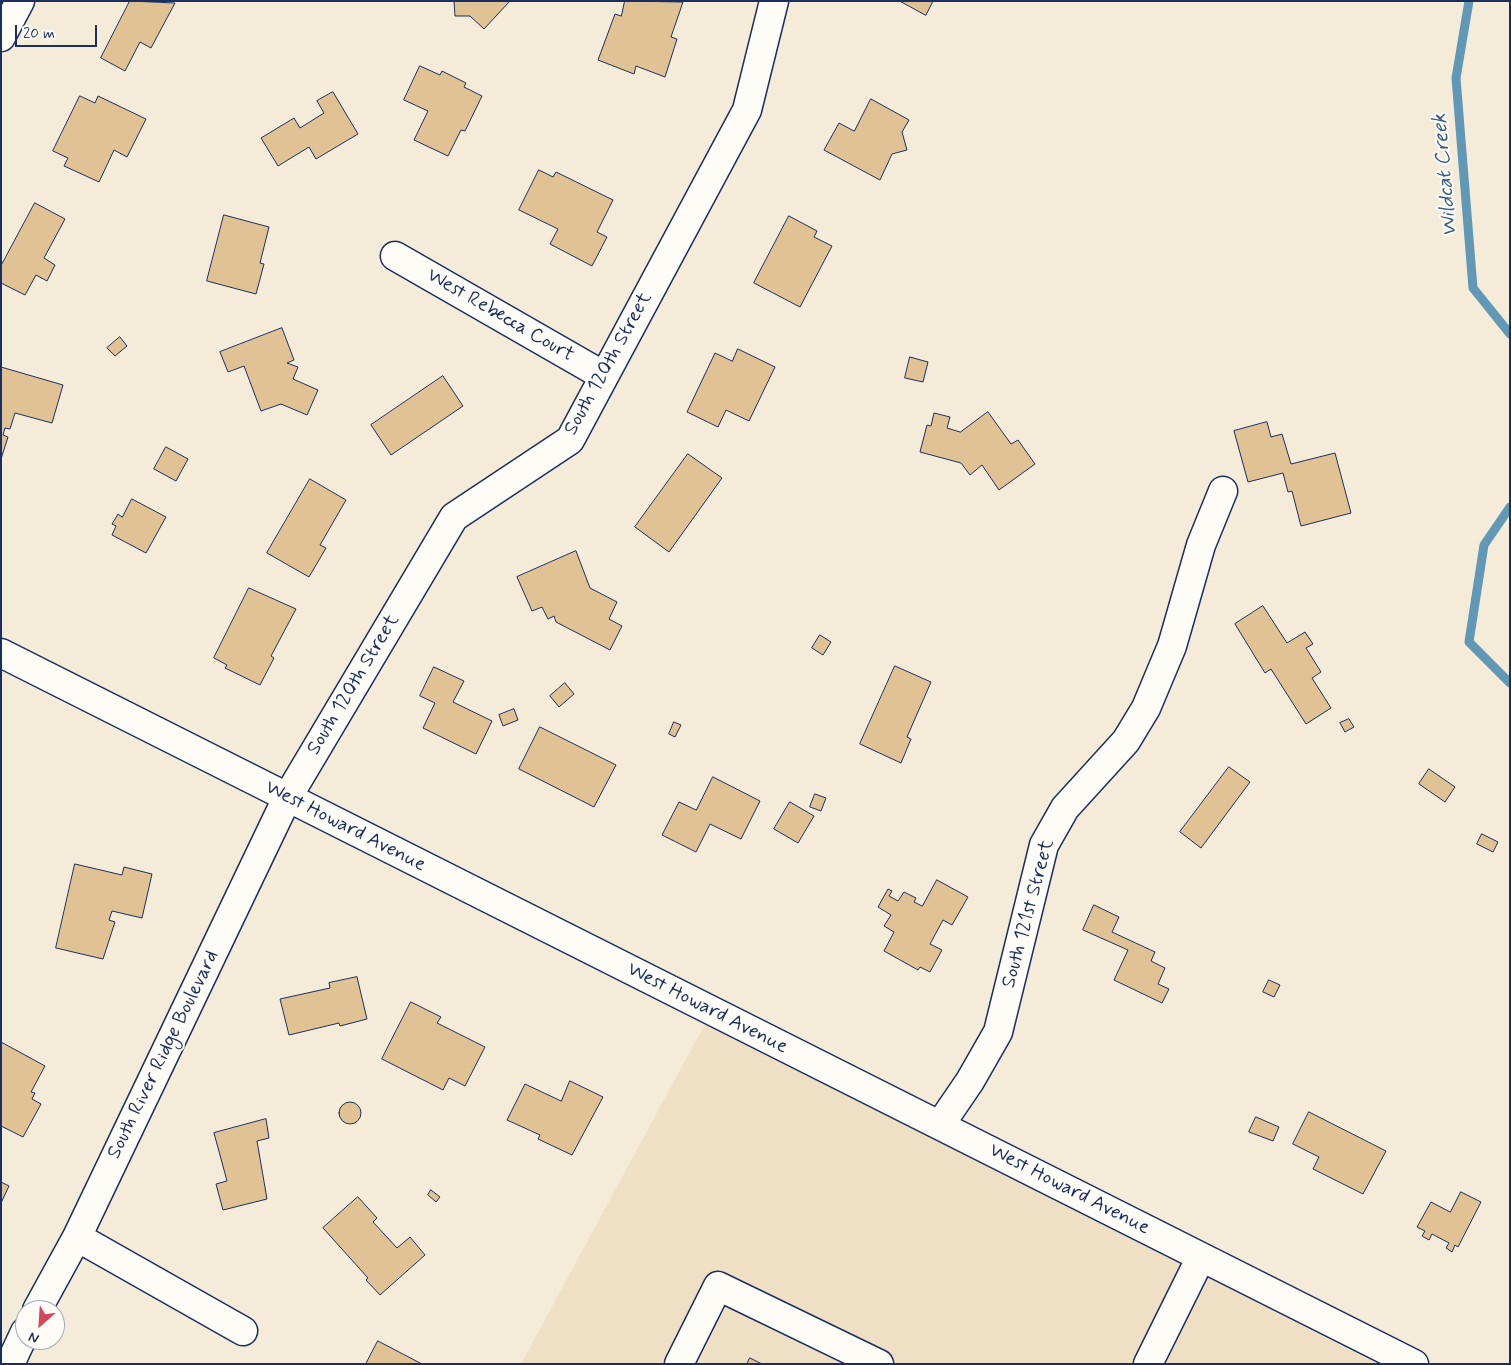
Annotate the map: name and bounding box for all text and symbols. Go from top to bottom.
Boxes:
scale bar [18,15,100,47]
text: 20 m [23,24,55,44]
water label: Wildcat Creek [1428,112,1464,238]
street label: West Rebecca Court [422,264,578,368]
street label: South 120th Street [560,288,658,440]
street label: South 120th Street [303,610,405,760]
street label: West Howard Avenue [261,776,429,878]
street label: South 121st Street [998,837,1060,991]
street label: South River Ridge Boulevard [103,947,225,1163]
street label: West Howard Avenue [623,958,791,1060]
street label: West Howard Avenue [985,1139,1153,1241]
north arrow [15,1300,65,1350]
text: N [26,1327,42,1348]

